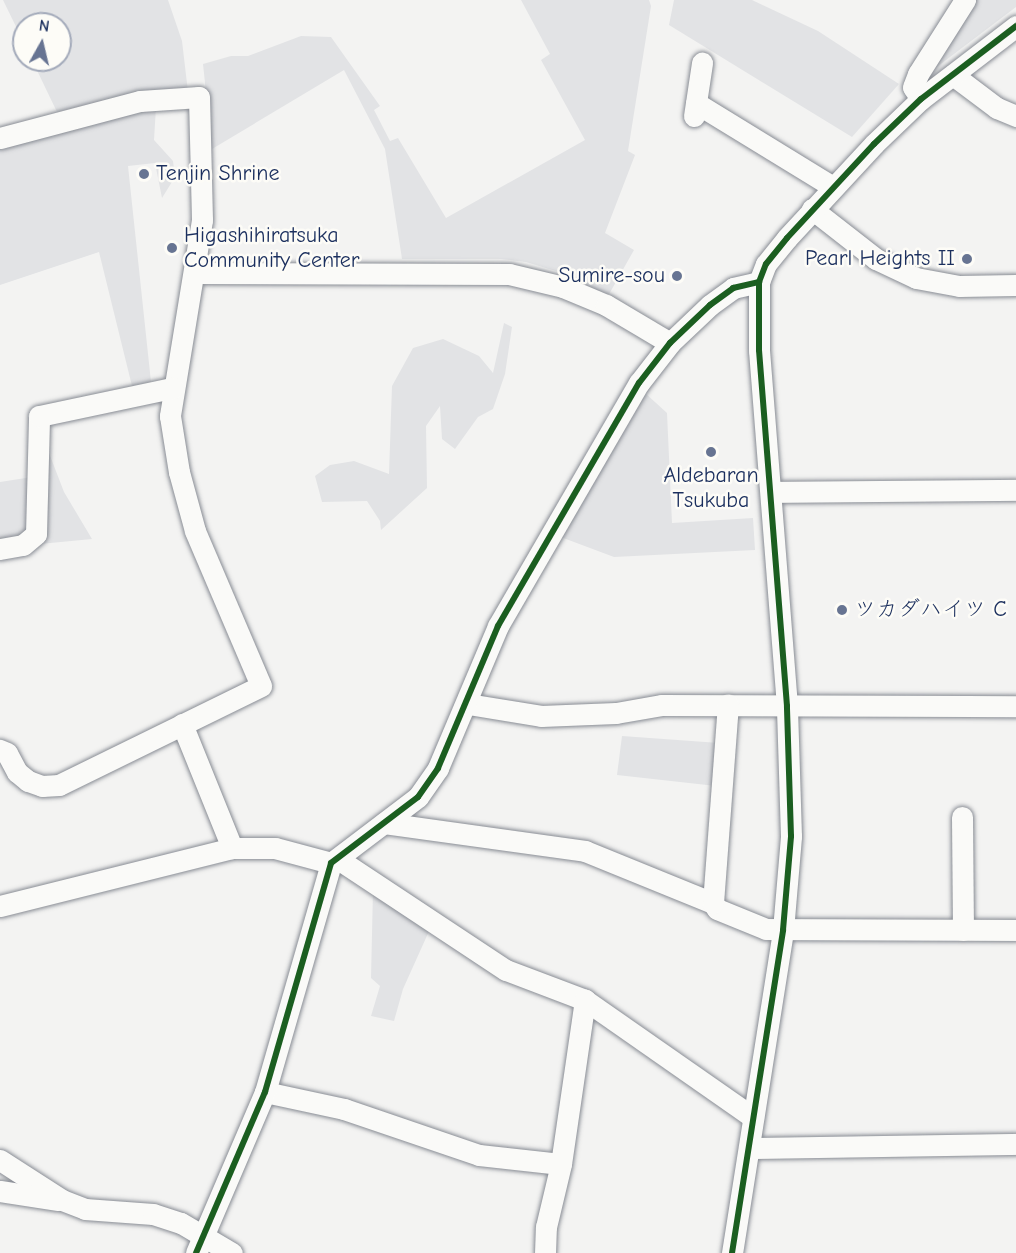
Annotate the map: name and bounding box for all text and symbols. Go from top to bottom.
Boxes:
north arrow [12,12,72,72]
text: N [38,17,51,36]
place label: Tenjin Shrine [156,161,279,187]
marker: Tenjin Shrine [137,167,151,181]
place label: Higashihiratsuka Community Center [184,222,360,274]
marker: Higashihiratsuka Community Center [165,241,179,255]
place label: Pearl Heights II [805,246,955,272]
marker: Pearl Heights II [960,252,974,266]
place label: Sumire-sou [558,263,665,289]
marker: Sumire-sou [670,269,684,283]
marker: Aldebaran Tsukuba [704,445,718,459]
place label: Aldebaran Tsukuba [663,462,759,514]
place label: ツカダハイツ C [854,597,1007,623]
marker: ツカダハイツ C [835,603,849,617]

